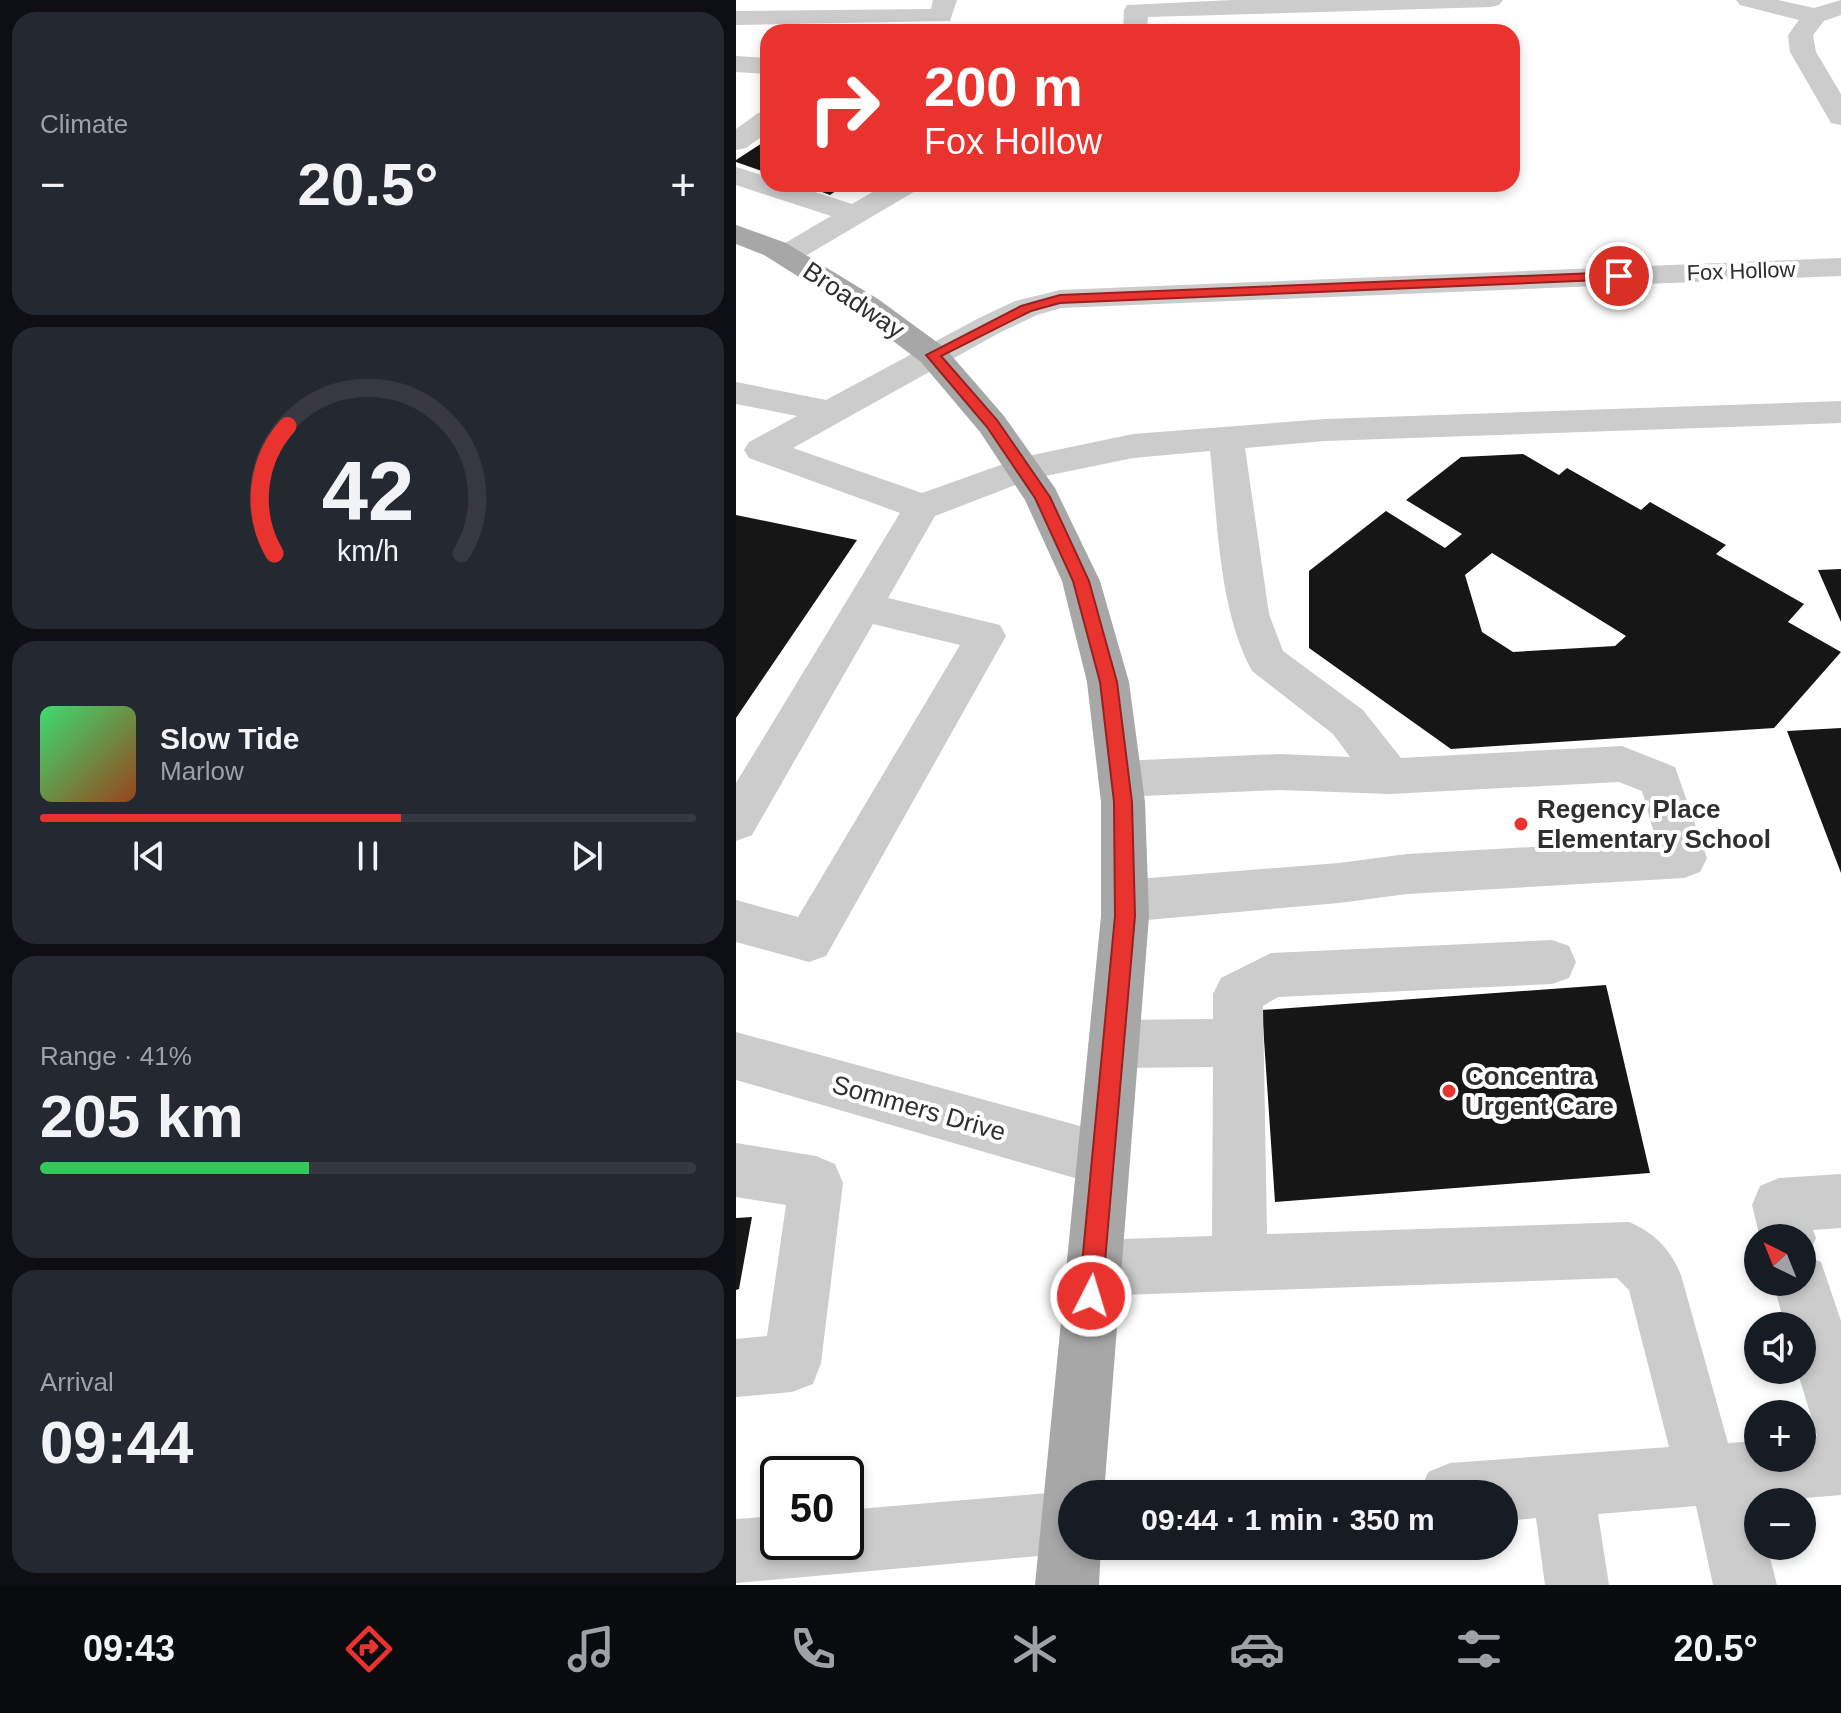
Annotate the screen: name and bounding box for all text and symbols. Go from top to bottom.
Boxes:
text: 200 m [924,55,1083,118]
icon: right [792,56,896,160]
text: Climate [40,109,128,139]
text: Fox Hollow [924,121,1102,162]
text: 20.5° [298,151,438,218]
text: − [40,160,66,209]
text: + [670,160,696,209]
pin [1585,242,1653,310]
icon: arrive [1597,254,1641,298]
street label: Broadway [798,255,910,345]
street label: Fox Hollow [1686,257,1796,285]
text: 42 [322,444,414,537]
text: km/h [337,535,399,567]
text: Slow Tide [160,722,299,755]
text: Marlow [160,756,244,786]
place label: Regency Place Elementary School [1537,794,1771,854]
marker: Regency Place Elementary School [1512,815,1530,833]
icon: previous [127,834,171,878]
icon: pause [346,834,390,878]
icon: next [565,834,609,878]
text: Range · 41% [40,1041,192,1071]
place label: Concentra Urgent Care [1465,1061,1614,1121]
street label: Sommers Drive [829,1069,1009,1147]
marker: Concentra Urgent Care [1440,1082,1458,1100]
text: 205 km [40,1083,244,1150]
north arrow [1744,1224,1816,1296]
map controls [1744,1224,1816,1560]
position arrow [1049,1254,1133,1338]
button: sound [1744,1312,1816,1384]
text: Arrival [40,1367,114,1397]
button: + [1744,1400,1816,1472]
text: 09:44 [40,1409,193,1476]
speed limit sign: 50 [760,1456,864,1560]
button: − [1744,1488,1816,1560]
text: 09:44 · 1 min · 350 m [1141,1503,1435,1536]
icon: directions [341,1621,397,1677]
icon: music [563,1621,619,1677]
icon: phone [785,1621,841,1677]
icon: climate [1007,1621,1063,1677]
icon: car [1229,1621,1285,1677]
icon: filters [1451,1621,1507,1677]
text: 09:43 [83,1628,175,1669]
text: 20.5° [1673,1628,1758,1669]

